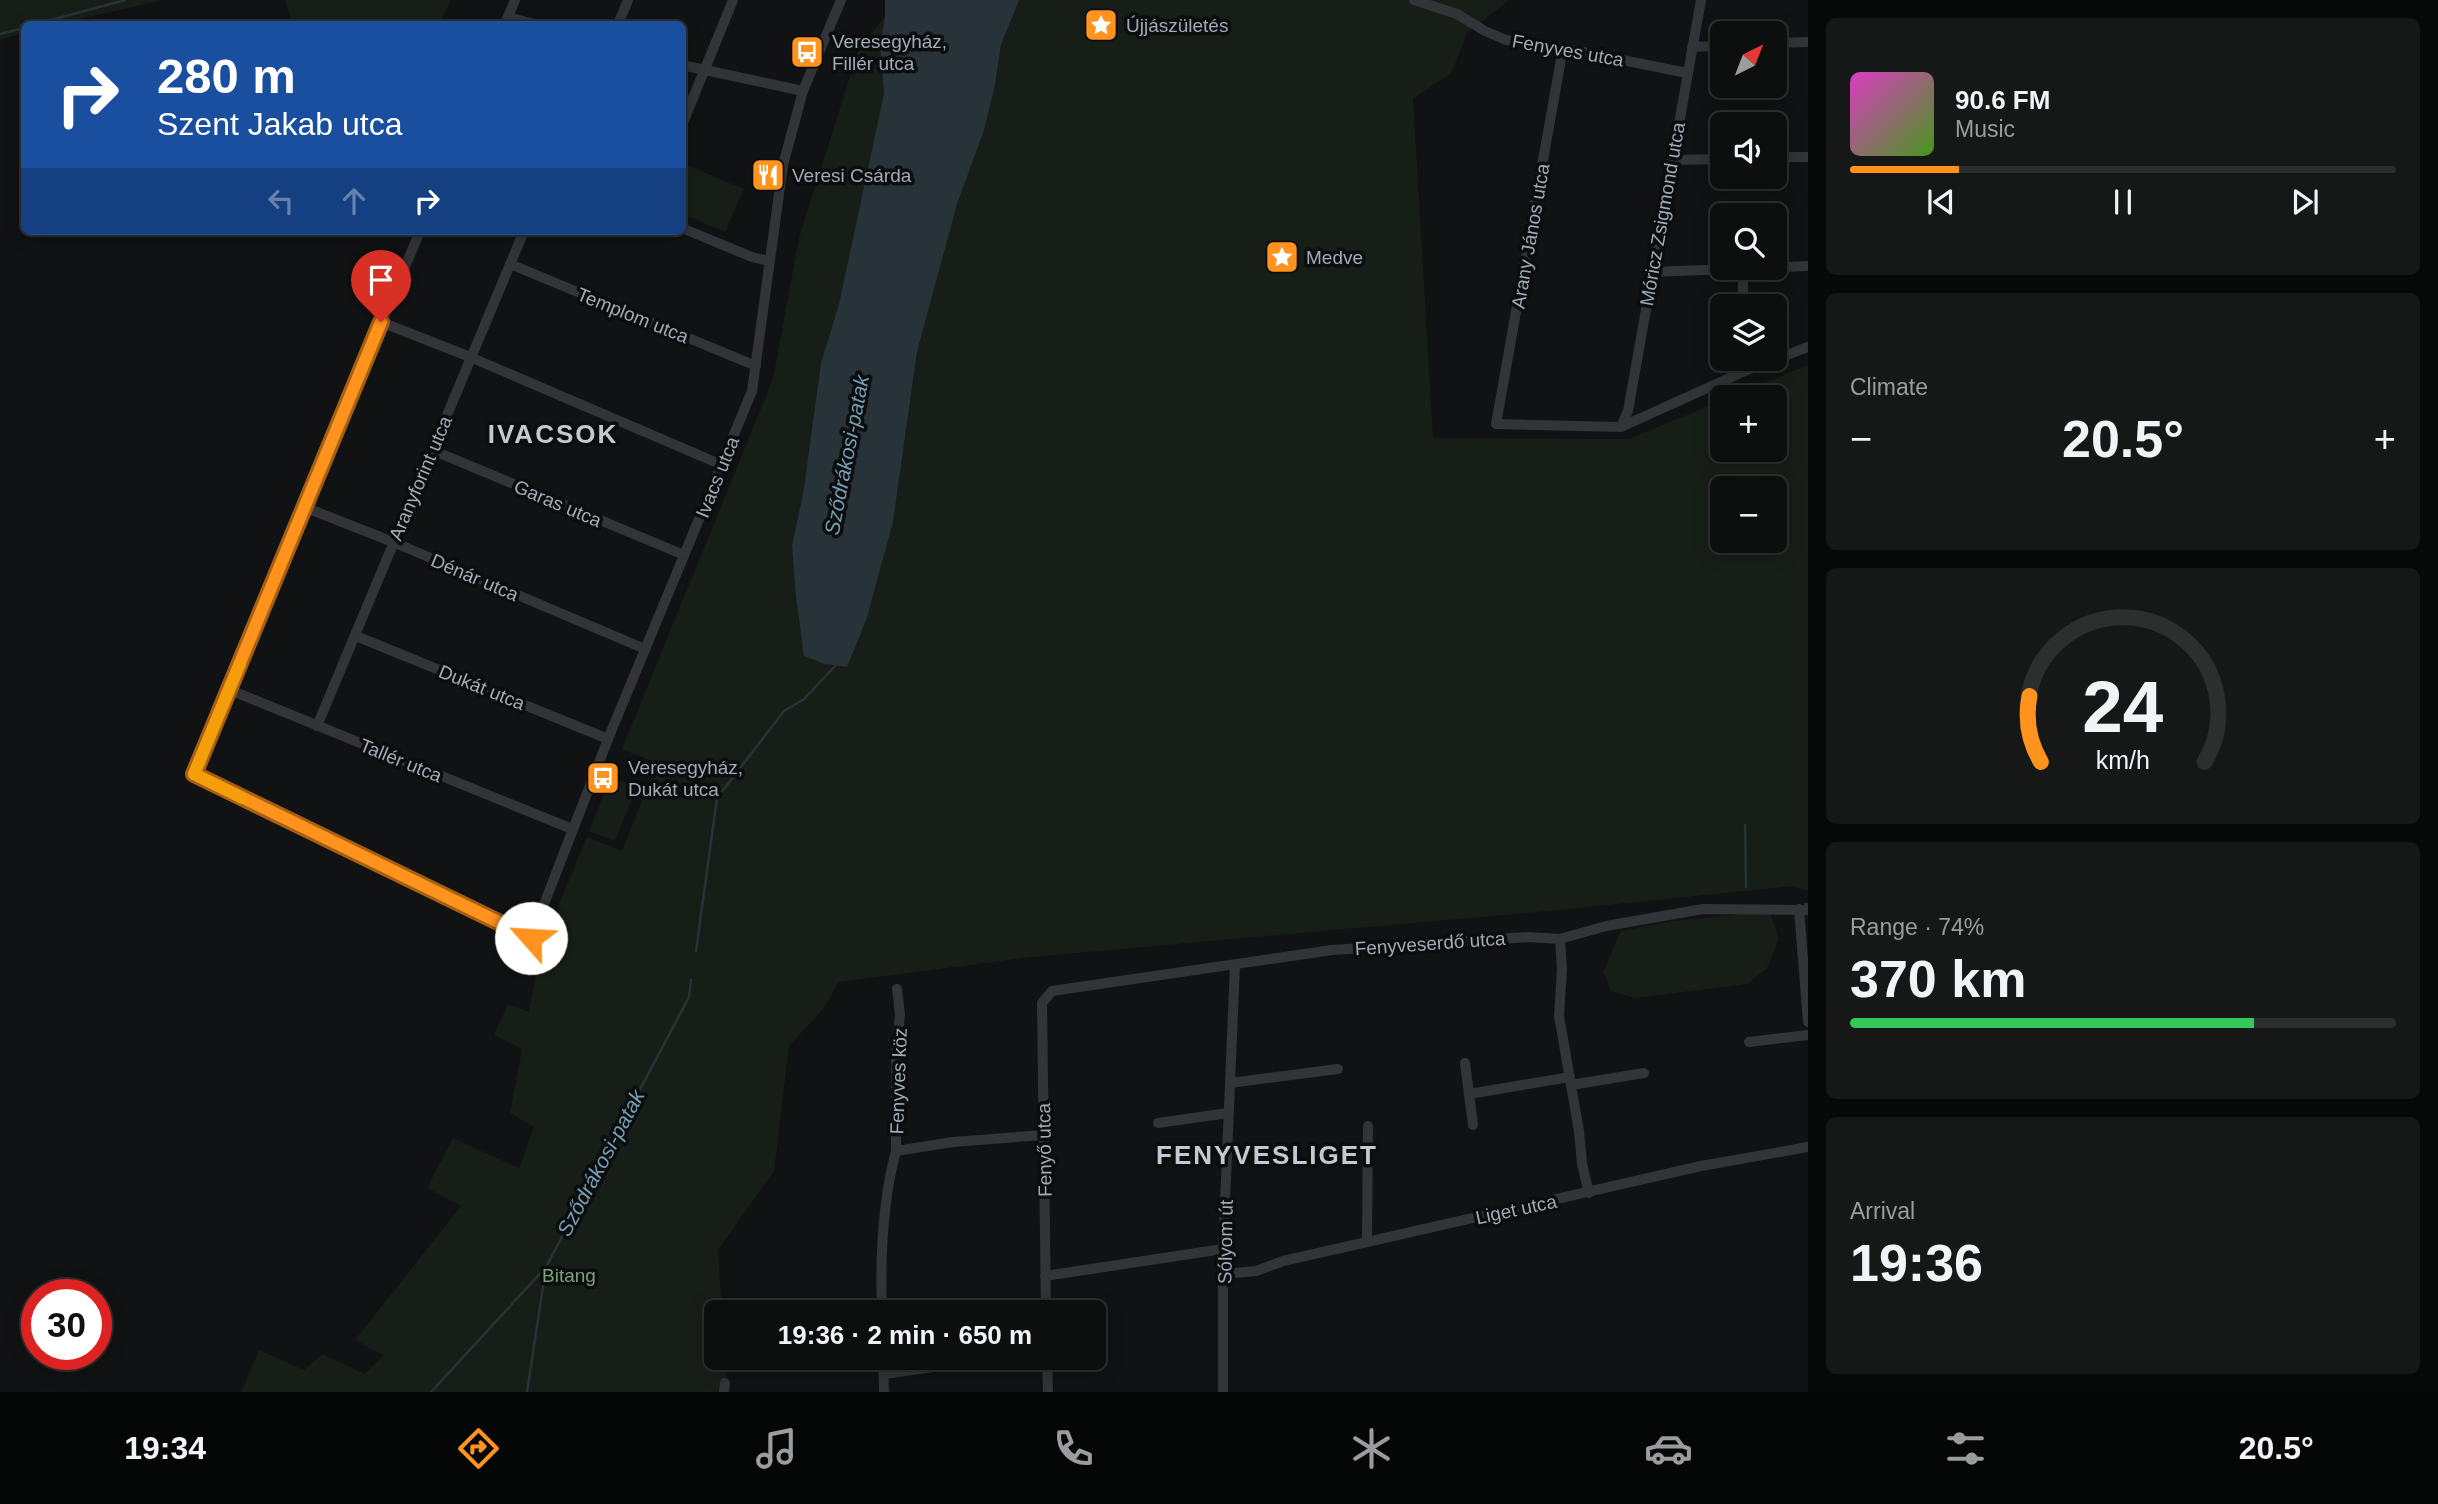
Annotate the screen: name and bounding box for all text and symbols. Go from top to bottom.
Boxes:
place icon: Újjászületés [1082,6,1120,44]
place label: Újjászületés [1126,15,1228,36]
north arrow [1710,21,1787,98]
map controls [1710,21,1787,553]
street label: Fenyves utca [1510,30,1626,71]
place label: Veresegyház, Fillér utca [832,31,947,74]
bus stop icon: Veresegyház, Fillér utca [788,33,826,71]
icon: right [42,49,133,140]
text: 280 m [157,49,296,103]
text: 90.6 FM [1955,85,2050,115]
text: Szent Jakab utca [157,106,402,142]
button: sound [1710,112,1787,189]
text: Music [1955,116,2015,142]
street label: Móricz Zsigmond utca [1636,120,1689,307]
restaurant icon: Veresi Csárda [749,156,787,194]
street label: Arany János utca [1507,162,1554,310]
place label: Veresi Csárda [792,165,912,186]
icon: left [262,182,300,220]
icon: ahead [335,182,373,220]
icon: right [408,182,446,220]
icon: previous [1922,183,1960,221]
icon: pause [2104,183,2142,221]
icon: next [2286,183,2324,221]
button: search [1710,203,1787,280]
place icon: Medve [1263,238,1301,276]
place label: Medve [1306,247,1363,268]
pin [351,250,411,322]
icon: arrive [362,261,400,299]
street label: Templom utca [574,284,692,348]
button: layers [1710,294,1787,371]
water label: Sződrákosi-patak [820,372,874,537]
text: Climate [1850,374,1928,400]
button: + [1710,385,1787,462]
text: 20.5° [2062,410,2184,468]
street label: Aranyforint utca [385,412,456,544]
text: − [1850,418,1872,460]
text: + [2374,418,2396,460]
district label: IVACSOK [488,419,618,449]
street label: Ivacs utca [692,433,743,521]
street label: Garas utca [511,476,605,531]
button: − [1710,476,1787,553]
street label: Dénár utca [428,550,522,605]
street label: Dukát utca [436,661,528,714]
text: 24 [2083,666,2164,747]
street label: Tallér utca [357,735,445,787]
text: km/h [2096,746,2150,774]
place label: Veresegyház, Dukát utca [628,757,743,800]
bus stop icon: Veresegyház, Dukát utca [584,759,622,797]
position arrow [494,901,568,975]
text: Range · 74% [1850,914,1984,940]
street label: Fenyveserdő utca [1354,928,1507,959]
text: 370 km [1850,950,2026,1008]
street label: Fenyves köz [886,1027,911,1135]
water label: Sződrákosi-patak [552,1084,650,1240]
street label: Fenyő utca [1033,1102,1056,1197]
district label: FENYVESLIGET [1156,1140,1378,1170]
street label: Liget utca [1474,1191,1559,1228]
text: Arrival [1850,1198,1915,1224]
street label: Sólyom út [1214,1199,1237,1284]
text: 19:36 [1850,1234,1983,1292]
park label: Bitang [542,1265,596,1286]
speed limit sign: 30 [21,1279,112,1370]
text: 19:36 · 2 min · 650 m [778,1320,1032,1350]
icon: directions [454,1424,503,1473]
icon: music [752,1424,801,1473]
icon: phone [1049,1424,1098,1473]
icon: climate [1347,1424,1396,1473]
icon: car [1644,1424,1693,1473]
icon: filters [1941,1424,1990,1473]
text: 19:34 [124,1430,206,1466]
text: 20.5° [2239,1430,2314,1466]

